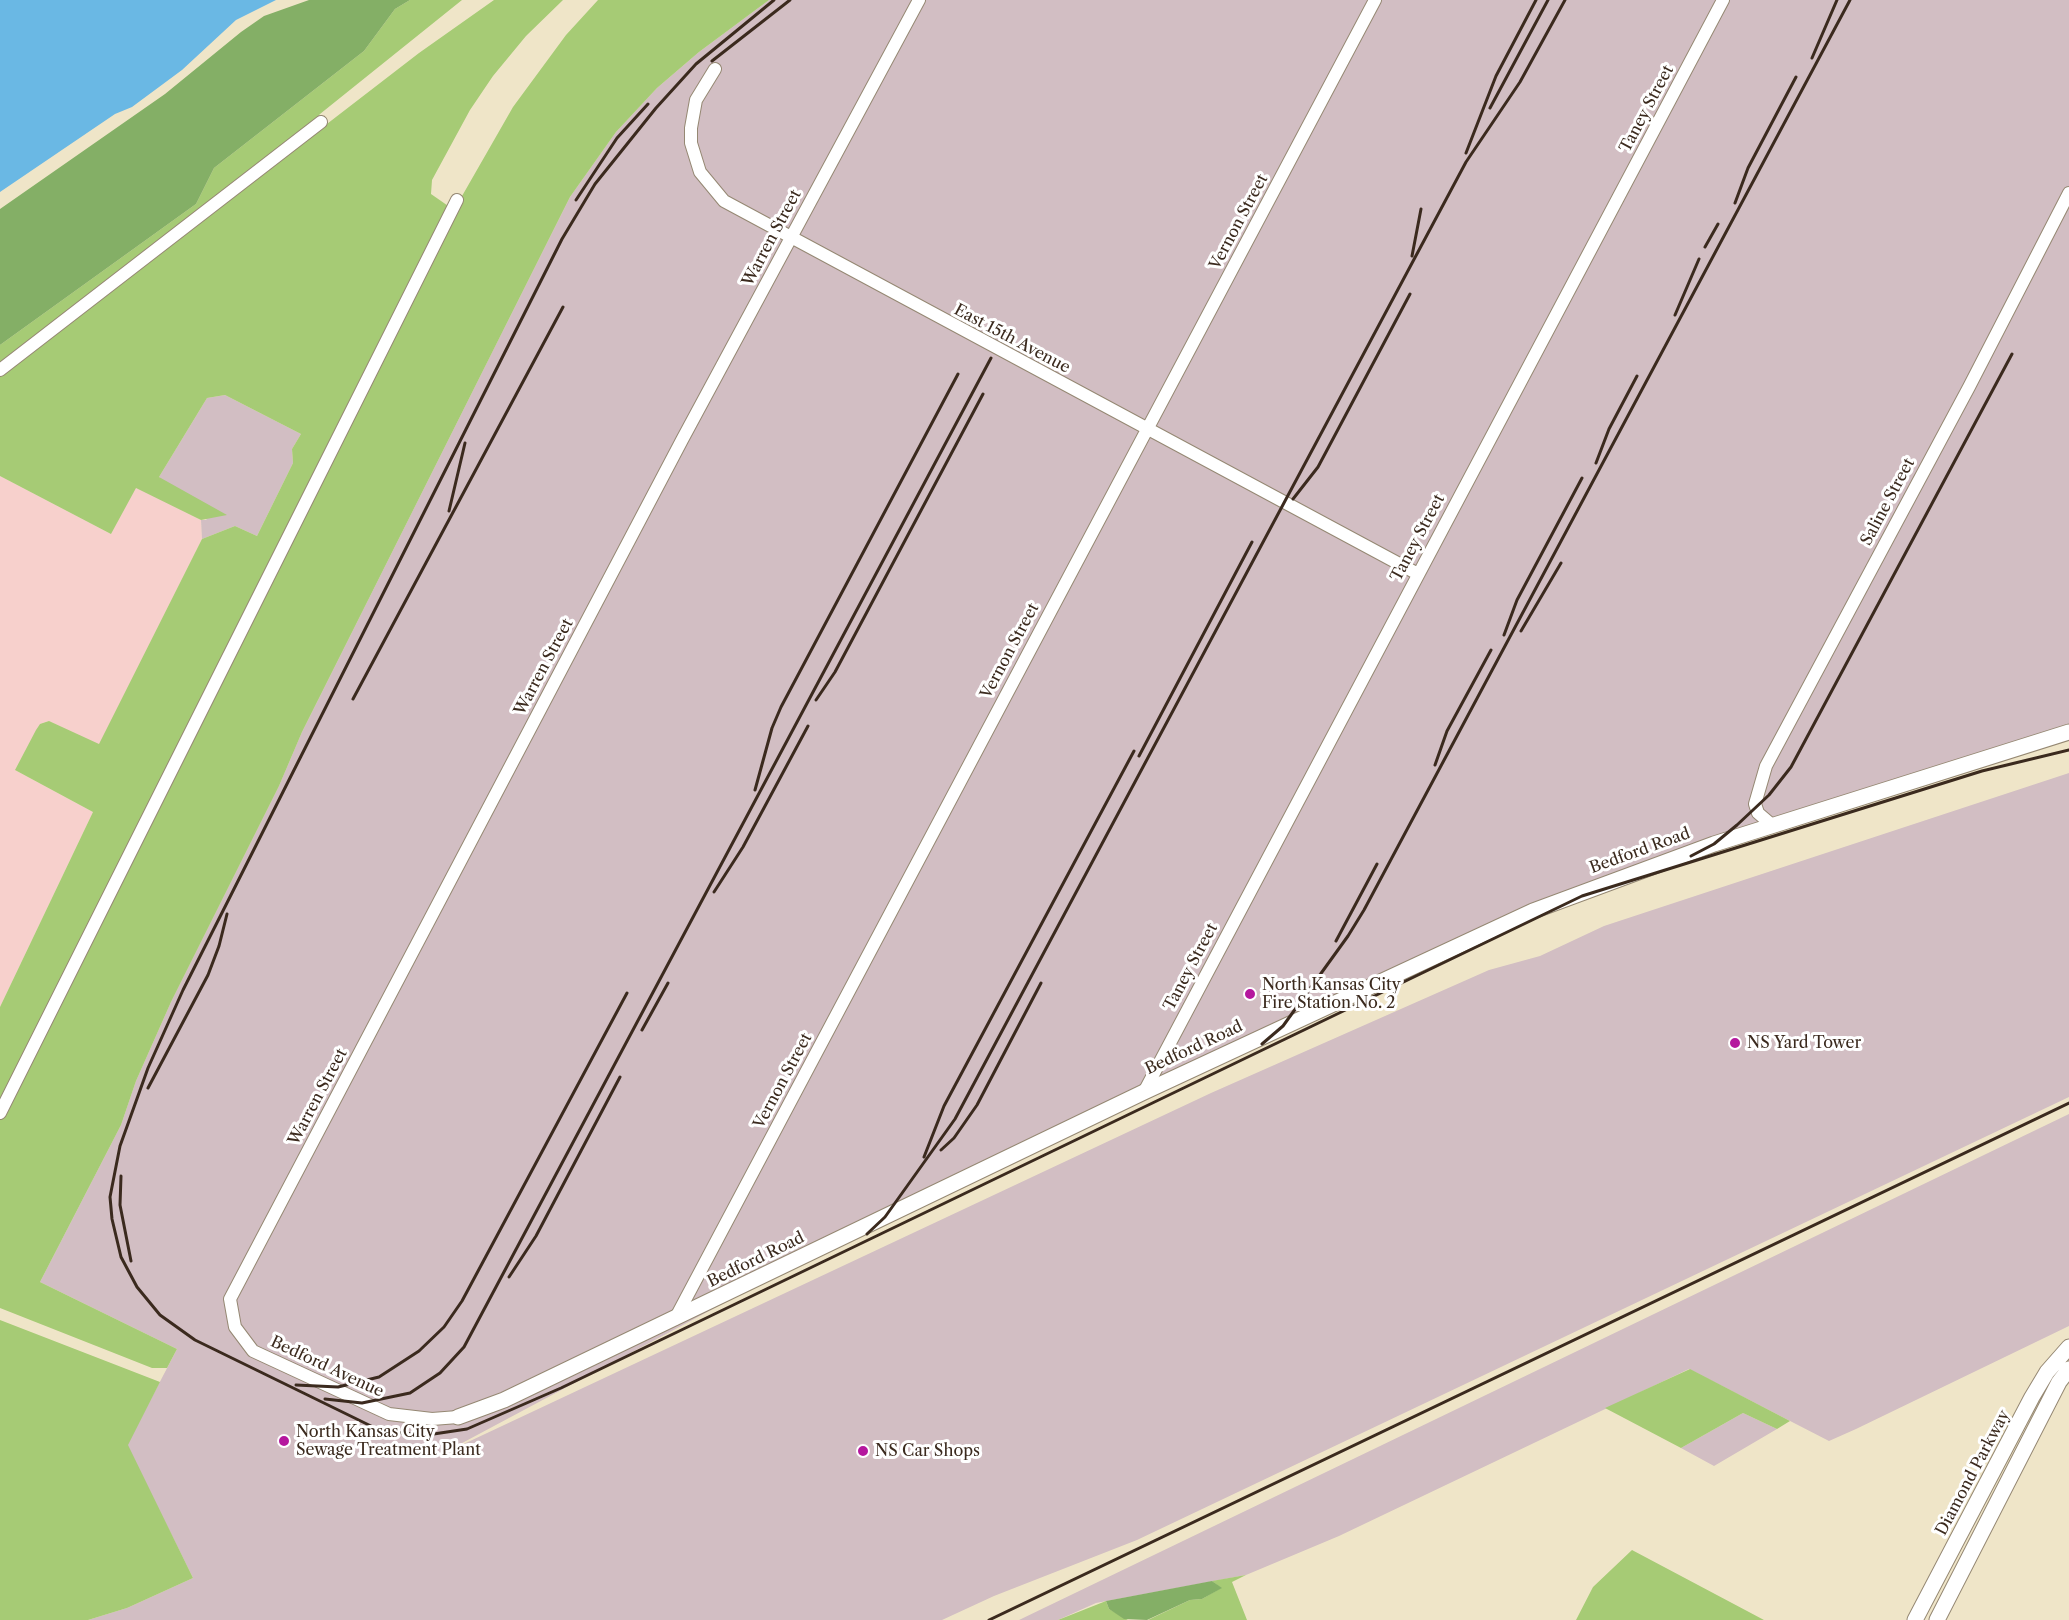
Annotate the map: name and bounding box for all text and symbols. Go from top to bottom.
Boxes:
street label: Taney Street [1616,62,1678,156]
street label: Vernon Street [1206,171,1272,273]
street label: Warren Street [739,187,805,289]
street label: East 15th Avenue [951,300,1073,378]
street label: Saline Street [1857,455,1919,549]
street label: Taney Street [1387,491,1449,585]
street label: Vernon Street [977,600,1043,702]
street label: Warren Street [511,616,577,718]
street label: Bedford Road [1587,824,1693,878]
street label: Taney Street [1160,920,1222,1014]
place label: North Kansas City Fire Station No. 2 [1262,975,1401,1013]
marker: North Kansas City Fire Station No. 2 [1243,987,1257,1001]
street label: Bedford Road [1142,1017,1246,1079]
street label: Vernon Street [750,1030,816,1132]
place label: NS Yard Tower [1747,1033,1861,1053]
marker: NS Yard Tower [1728,1036,1742,1050]
street label: Warren Street [285,1046,351,1148]
street label: Bedford Road [704,1228,808,1292]
street label: Bedford Avenue [267,1332,387,1402]
street label: Diamond Parkway [1932,1407,2014,1539]
place label: North Kansas City Sewage Treatment Plant [296,1422,481,1460]
marker: North Kansas City Sewage Treatment Plant [277,1434,291,1448]
place label: NS Car Shops [875,1441,980,1461]
marker: NS Car Shops [856,1444,870,1458]

